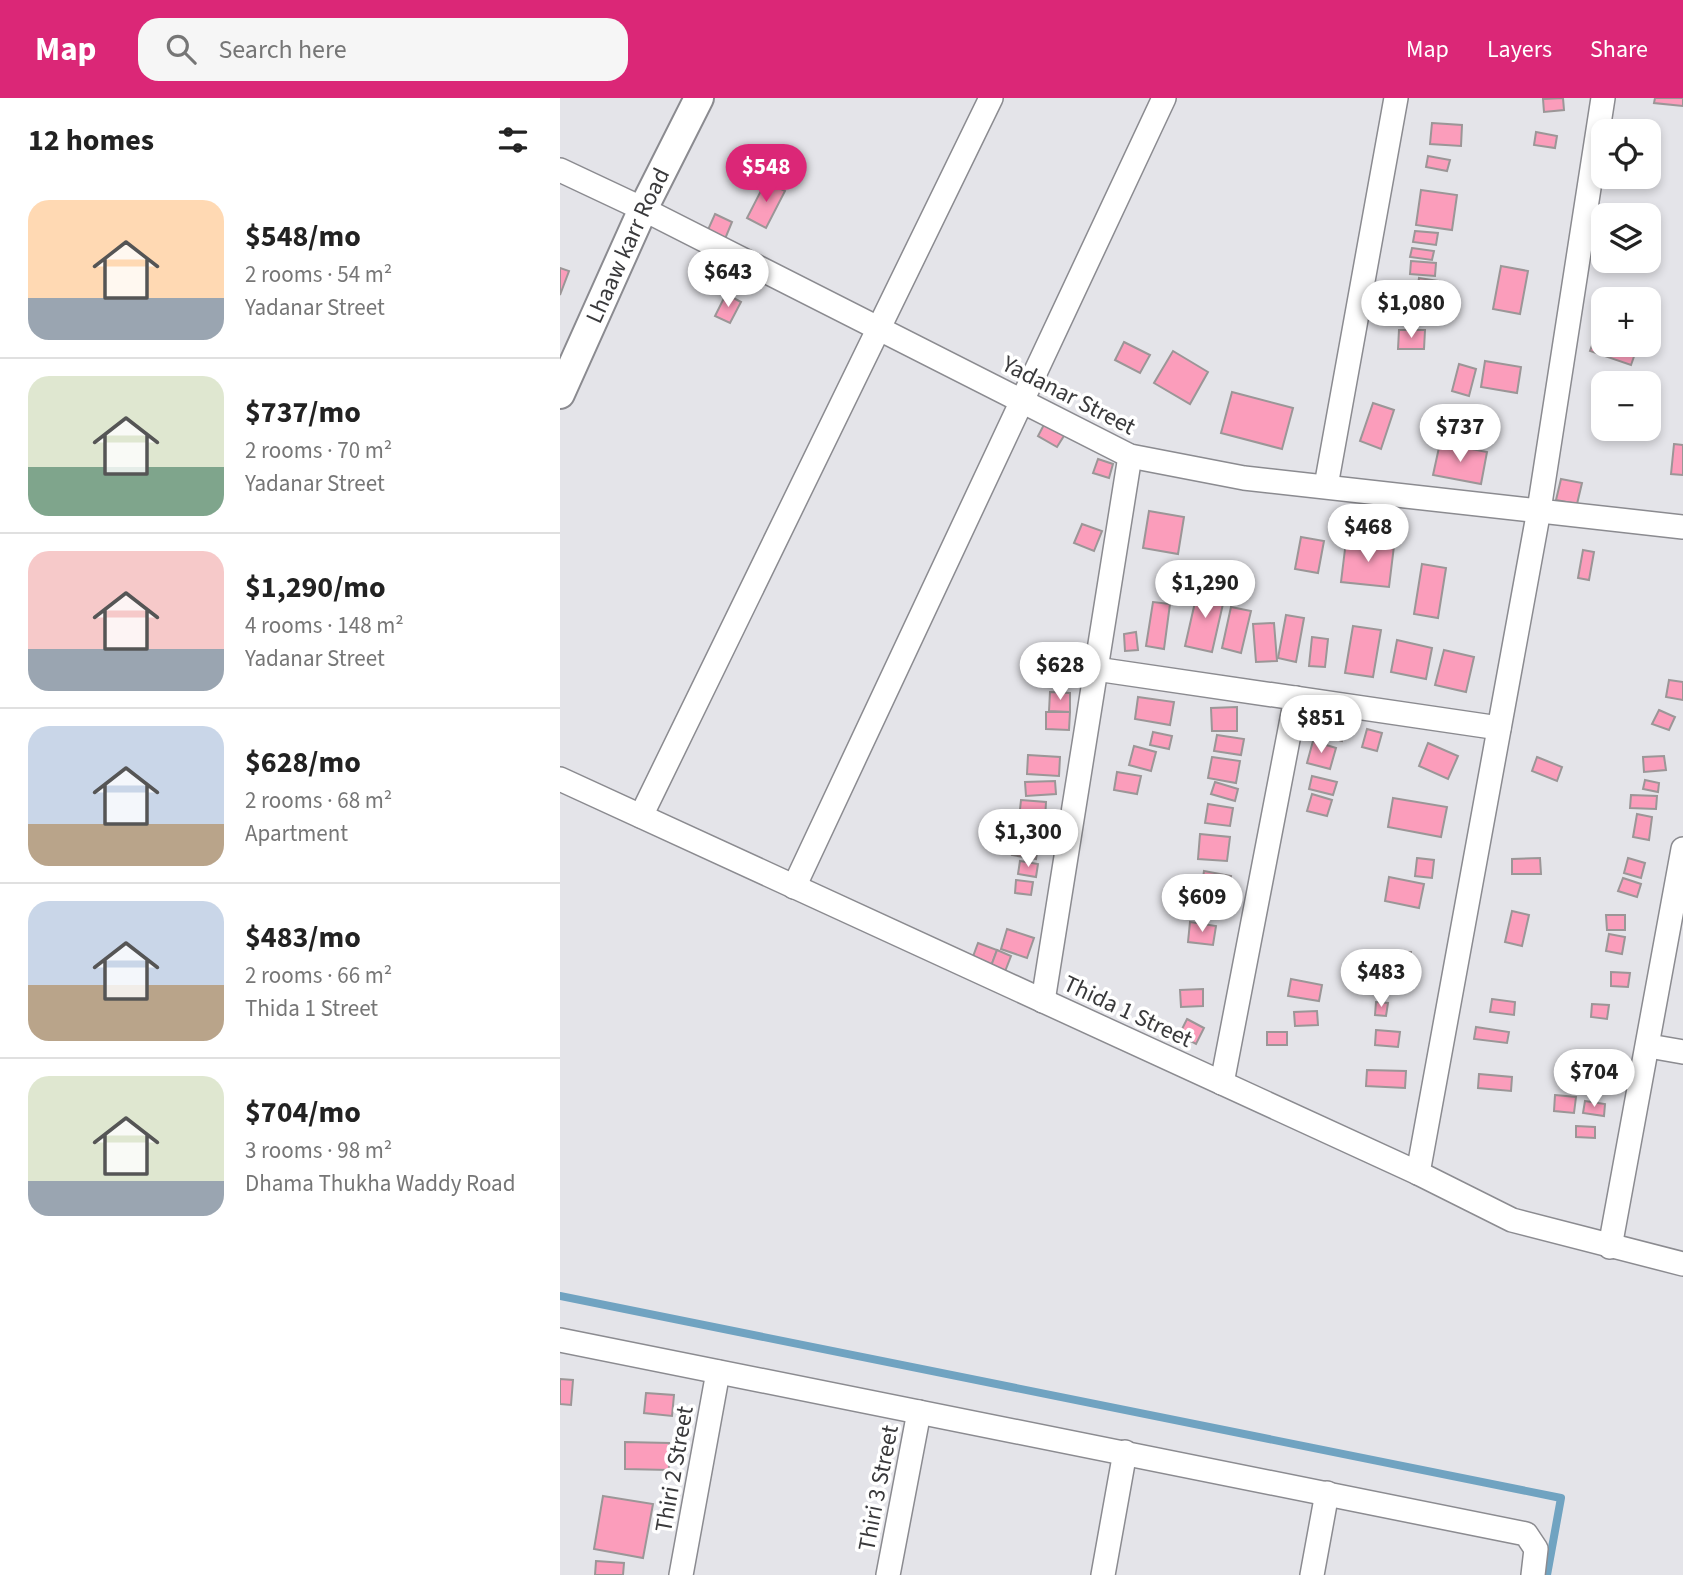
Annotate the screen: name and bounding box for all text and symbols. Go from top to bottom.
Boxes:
search box [138,18,628,81]
text: Map [35,26,96,73]
icon: search [162,30,200,68]
text: Search here [218,31,347,68]
text: Map [1406,32,1449,67]
text: Layers [1487,32,1552,67]
text: Share [1590,32,1648,67]
text: 12 homes [28,119,154,162]
map controls [1591,119,1661,441]
button: locate [1591,119,1661,189]
icon: filters [494,121,532,159]
pin: $548 [725,144,807,204]
text: $548 [742,150,790,183]
street label: Lhaaw karr Road [577,162,679,329]
button: layers [1591,203,1661,273]
text: $548/mo [245,215,361,258]
icon: home [84,228,168,312]
pin: $643 [687,250,769,309]
text: $643 [704,255,752,288]
text: 2 rooms · 54 m² [245,258,392,291]
pin: $1,080 [1354,280,1468,340]
text: $1,080 [1377,286,1445,319]
button: + [1591,287,1661,357]
text: Yadanar Street [245,291,385,324]
street label: Yadanar Street [995,346,1142,444]
button: − [1591,371,1661,441]
text: $737/mo [245,391,361,434]
icon: home [84,404,168,488]
pin: $737 [1419,404,1501,464]
text: $737 [1436,410,1484,443]
text: 2 rooms · 70 m² [245,434,392,467]
text: Yadanar Street [245,467,385,500]
pin: $468 [1327,504,1409,564]
text: $468 [1344,510,1392,543]
pin: $1,290 [1148,560,1262,620]
text: $1,290/mo [245,566,386,609]
text: $1,290 [1171,566,1239,599]
icon: home [84,579,168,663]
text: 4 rooms · 148 m² [245,609,404,642]
text: Yadanar Street [245,642,385,675]
pin: $628 [1019,642,1101,702]
text: $628 [1036,648,1084,681]
pin: $851 [1280,696,1362,755]
text: $851 [1297,701,1345,734]
text: $628/mo [245,741,361,784]
icon: home [84,754,168,838]
text: 2 rooms · 68 m² [245,784,392,817]
pin: $1,300 [971,810,1085,869]
text: $1,300 [994,815,1062,848]
text: Apartment [245,817,348,850]
pin: $609 [1161,874,1243,934]
text: $609 [1178,880,1226,913]
text: $483/mo [245,916,361,959]
icon: home [84,929,168,1013]
pin: $483 [1340,950,1422,1009]
text: $483 [1357,955,1405,988]
text: 2 rooms · 66 m² [245,959,392,992]
street label: Thida 1 Street [1057,966,1198,1057]
text: Thida 1 Street [245,992,378,1025]
pin: $704 [1553,1049,1635,1109]
text: $704 [1570,1055,1618,1088]
text: $704/mo [245,1091,361,1134]
icon: home [84,1104,168,1188]
text: 3 rooms · 98 m² [245,1134,392,1167]
text: Dhama Thukha Waddy Road [245,1167,515,1200]
street label: Thiri 2 Street [646,1403,703,1535]
street label: Thiri 3 Street [849,1422,908,1554]

